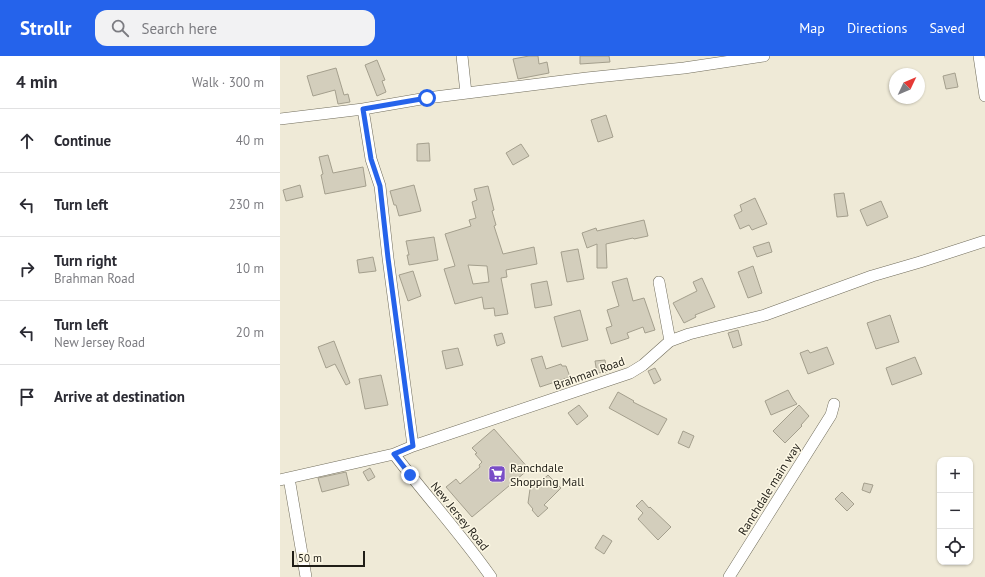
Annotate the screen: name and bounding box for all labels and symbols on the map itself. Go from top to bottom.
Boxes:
north arrow [889,68,925,104]
route start [418,89,436,107]
street label: Brahman Road [551,353,627,393]
street label: Ranchdale main way [735,440,804,538]
place label: Ranchdale Shopping Mall [510,460,585,489]
supermarket icon: Ranchdale Shopping Mall [487,464,507,484]
route end [401,466,419,484]
street label: New Jersey Road [428,479,492,553]
scale bar [292,549,365,568]

